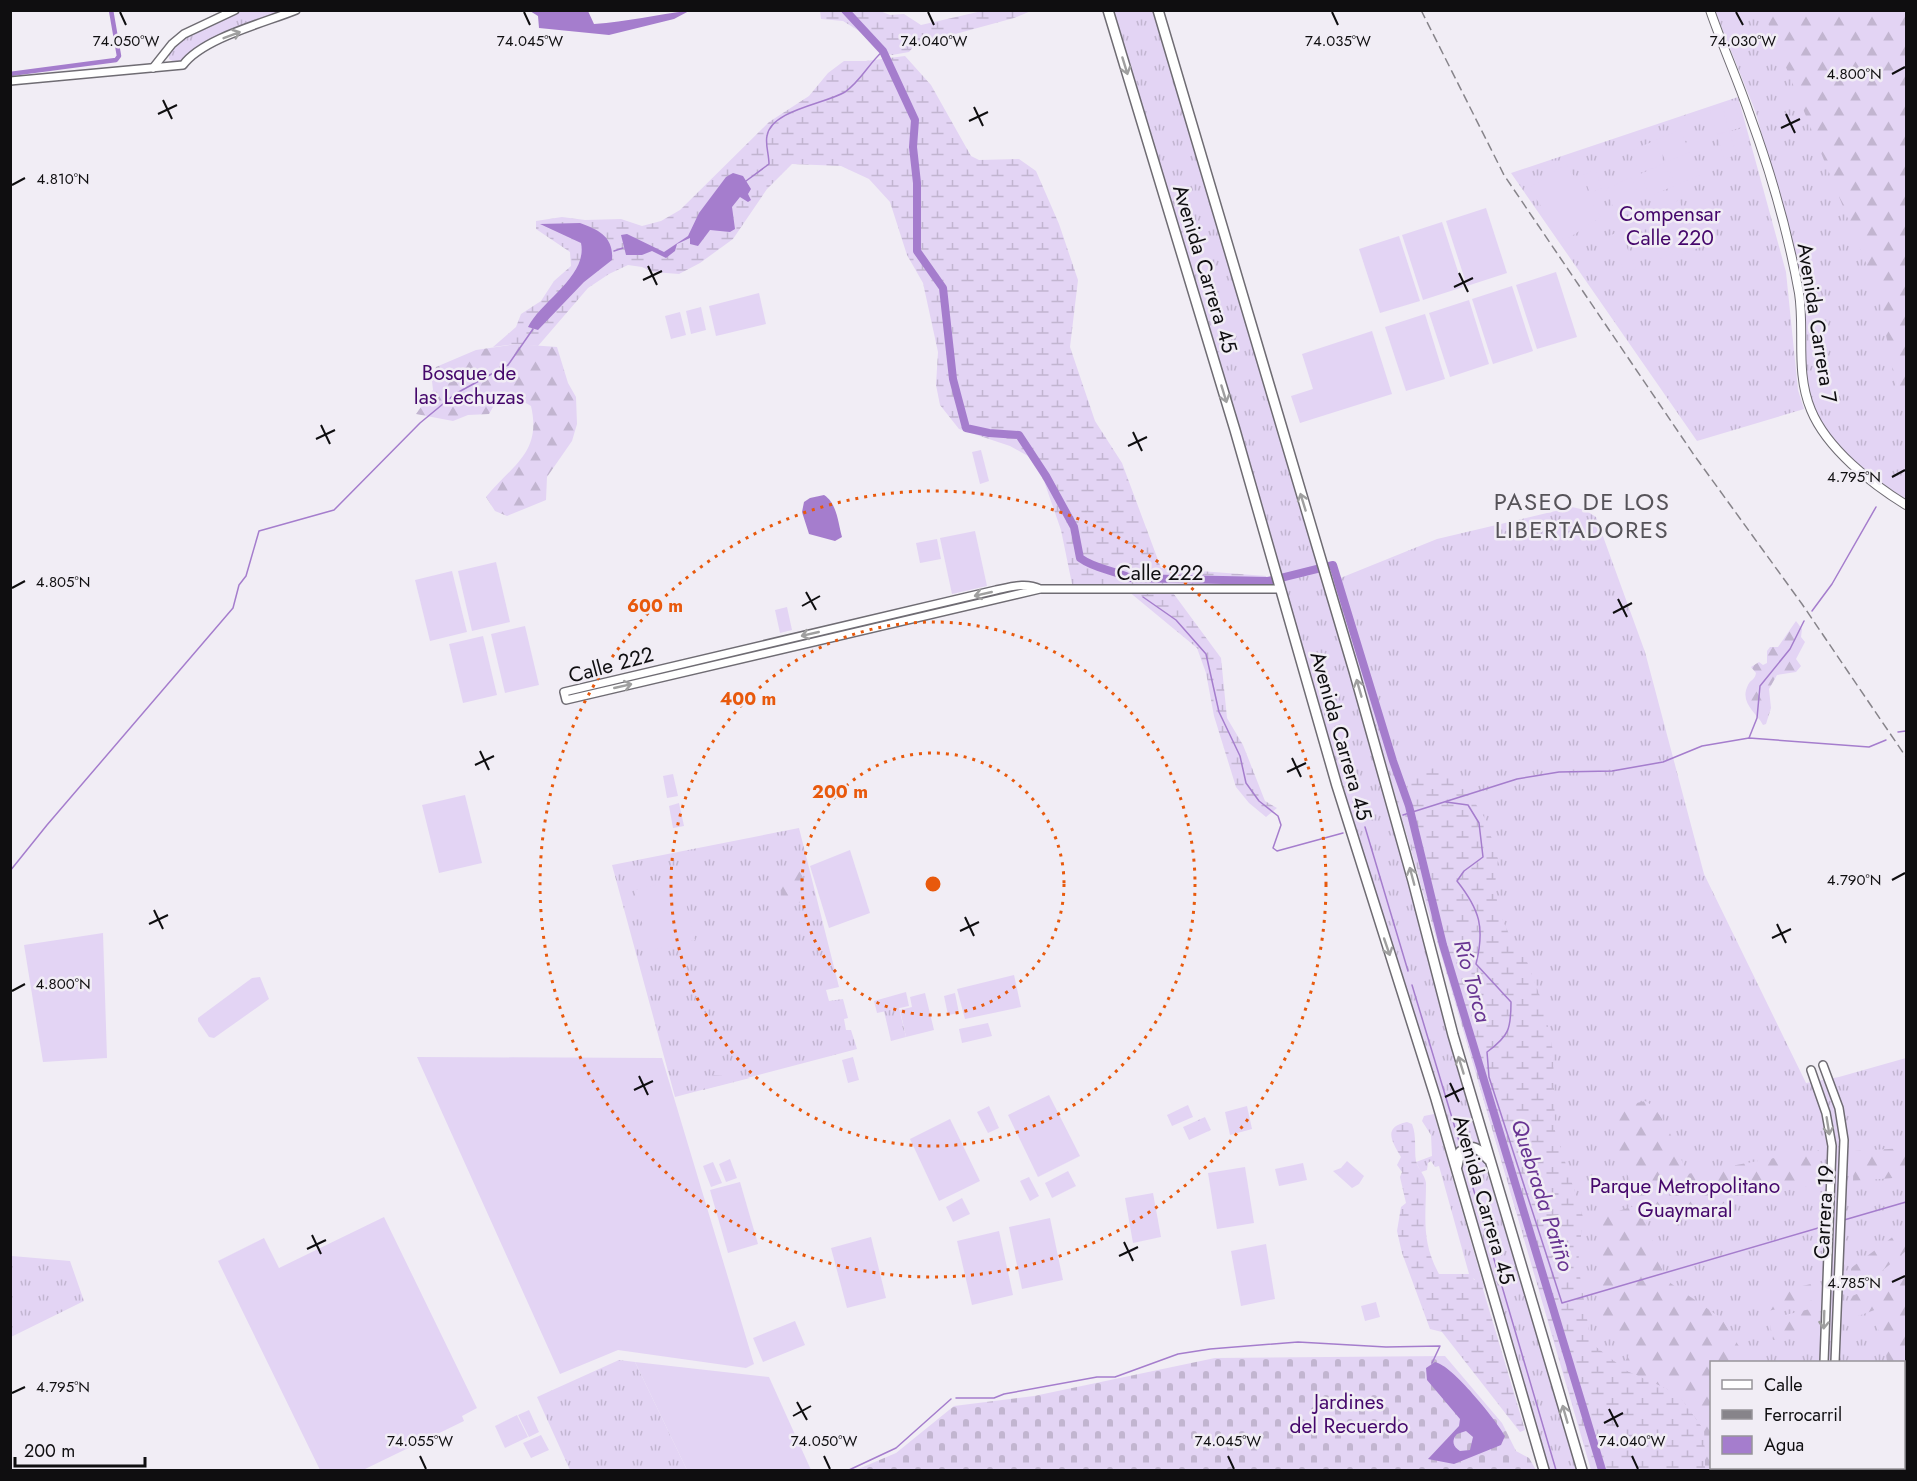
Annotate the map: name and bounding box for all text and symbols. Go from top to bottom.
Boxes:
one-way arrow [222,29,241,40]
text: 74.050°W [93,30,159,52]
text: 74.045°W [497,30,563,52]
text: 74.040°W [901,30,968,52]
text: 74.035°W [1305,30,1371,52]
text: 74.030°W [1710,30,1776,52]
one-way arrow [1120,57,1131,76]
text: 4.800°N [1826,63,1882,85]
text: 4.810°N [37,168,89,190]
street label: Avenida Carrera 45 [1165,181,1245,357]
park label: Compensar Calle 220 [1619,199,1722,253]
street label: Avenida Carrera 7 [1790,241,1844,405]
park label: Bosque de las Lechuzas [414,358,524,412]
one-way arrow [1219,384,1230,403]
text: 4.795°N [1827,466,1881,488]
district label: PASEO DE LOS LIBERTADORES [1494,484,1670,547]
one-way arrow [1297,493,1308,512]
street label: Calle 222 [1116,558,1204,588]
text: 4.805°N [36,571,90,593]
one-way arrow [974,588,993,600]
text: 600 m [627,593,683,619]
one-way arrow [801,629,820,640]
street label: Calle 222 [565,639,657,691]
street label: Avenida Carrera 45 [1303,648,1379,824]
one-way arrow [1353,679,1364,698]
one-way arrow [613,680,632,692]
text: 400 m [720,686,776,712]
text: 200 m [812,779,868,805]
one-way arrow [1406,867,1417,886]
text: 4.790°N [1827,869,1881,891]
centre of rings [923,874,943,894]
water label: Río Torca [1446,936,1500,1026]
one-way arrow [1382,937,1393,956]
text: 4.800°N [35,973,91,995]
one-way arrow [1455,1056,1466,1075]
street label: Avenida Carrera 45 [1446,1112,1522,1288]
water label: Quebrada Patiño [1503,1115,1583,1276]
one-way arrow [1823,1115,1834,1135]
street label: Carrera 19 [1807,1164,1841,1260]
park label: Parque Metropolitano Guaymaral [1590,1171,1780,1225]
text: 4.785°N [1827,1272,1881,1294]
one-way arrow [1819,1310,1830,1330]
legend [1710,1361,1905,1469]
text: Calle [1764,1372,1803,1398]
text: 4.795°N [36,1376,90,1398]
park label: Jardines del Recuerdo [1289,1387,1409,1441]
text: Ferrocarril [1764,1402,1842,1428]
one-way arrow [1559,1405,1570,1424]
scale bar [15,1430,146,1468]
text: 74.055°W [387,1430,453,1452]
text: 74.050°W [791,1430,857,1452]
text: 74.045°W [1195,1430,1261,1452]
text: 74.040°W [1599,1430,1666,1452]
text: Agua [1764,1432,1804,1458]
text: 200 m [24,1438,75,1464]

